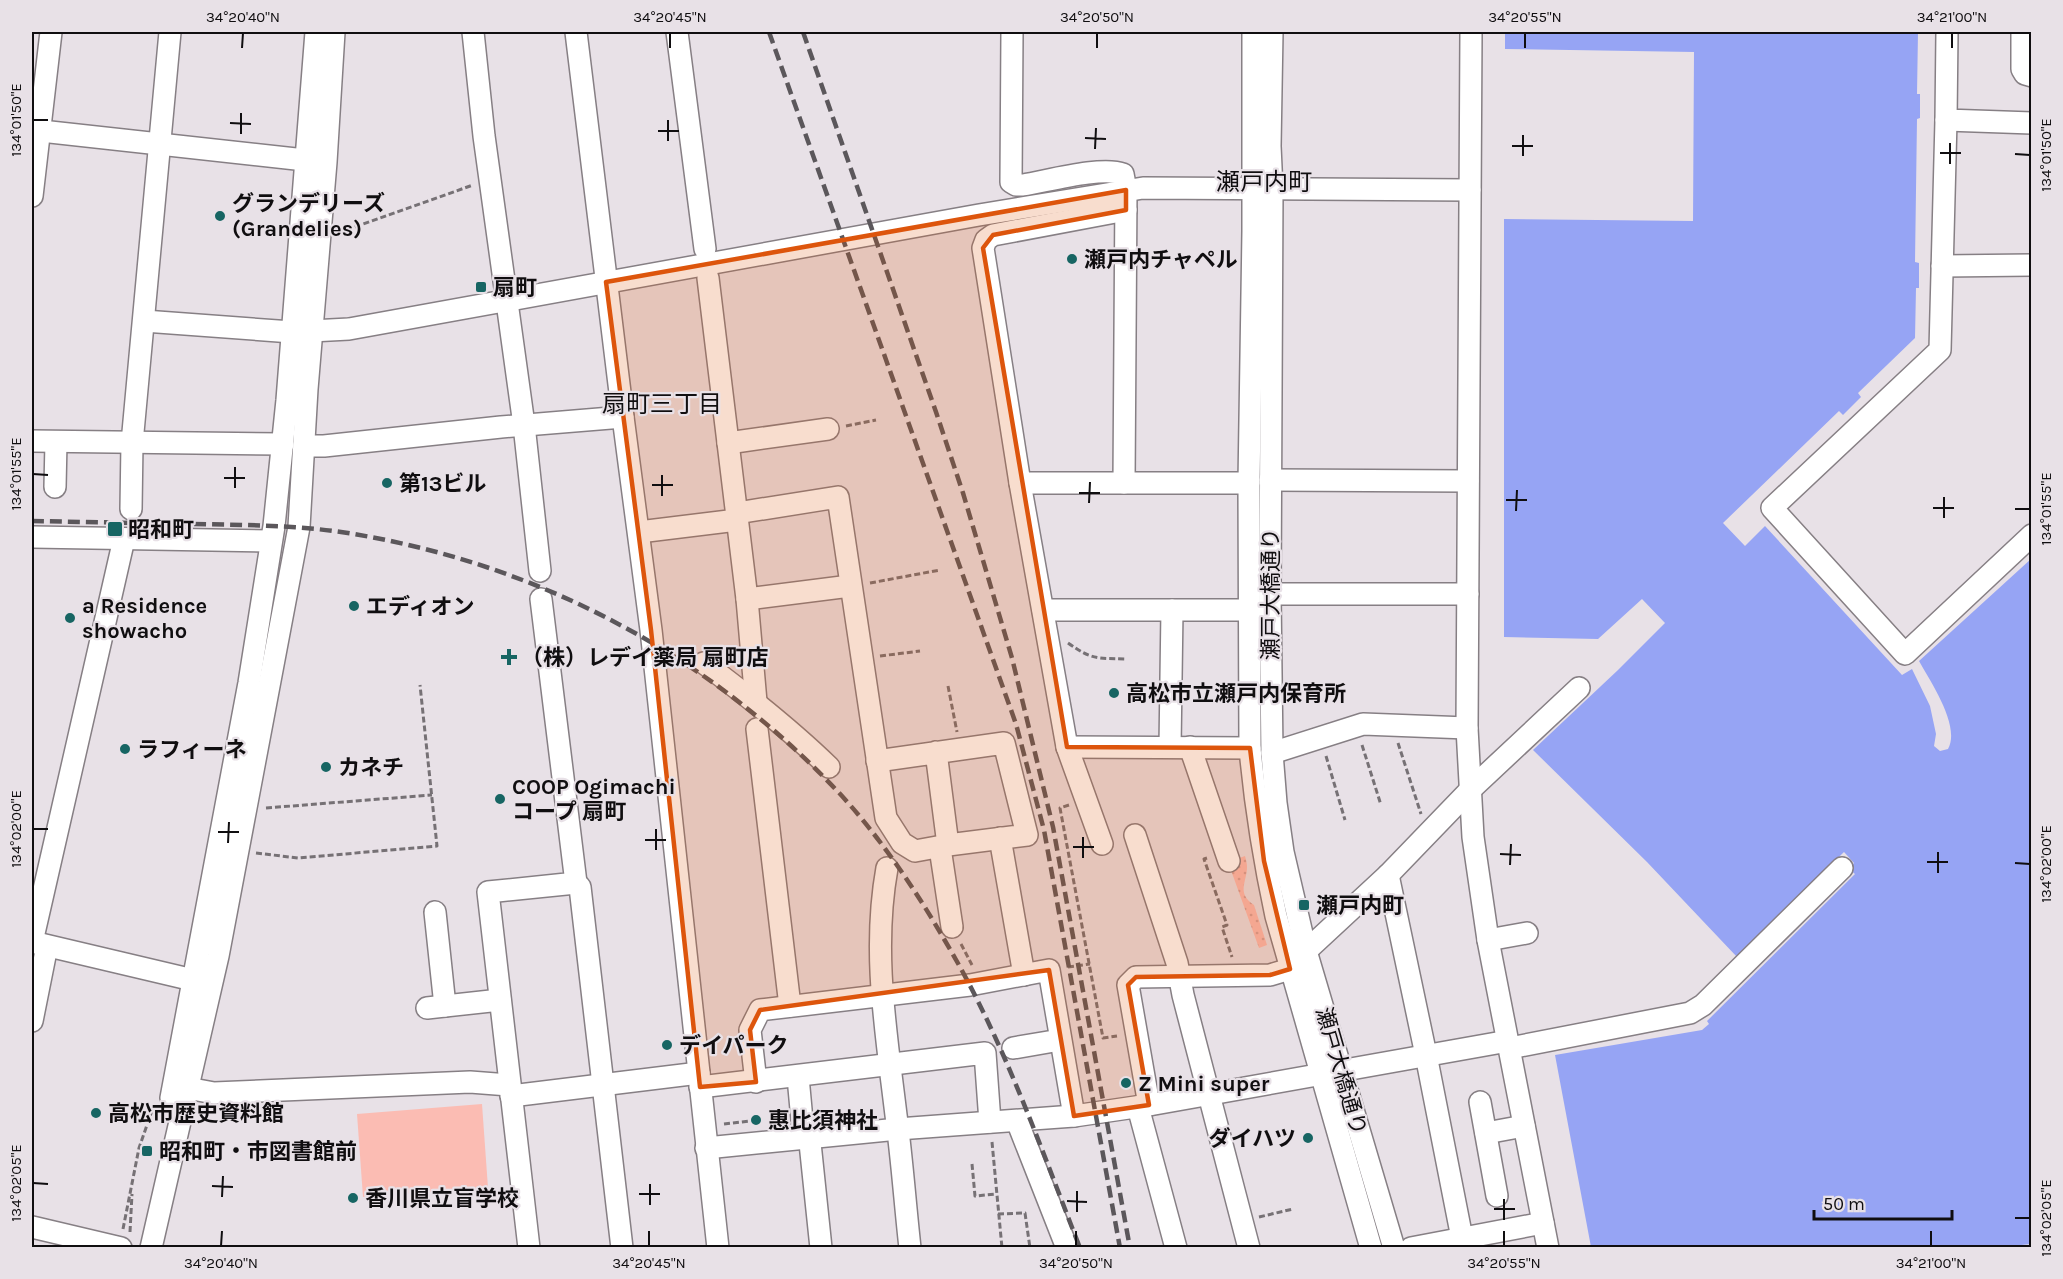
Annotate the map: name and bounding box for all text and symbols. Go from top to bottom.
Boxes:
text: 34°20'40"N [206,8,280,26]
text: 34°20'45"N [633,8,707,26]
text: 34°20'50"N [1060,8,1134,26]
text: 34°20'55"N [1488,8,1562,26]
text: 34°21'00"N [1917,8,1987,26]
text: 134°01'50"E [7,83,25,157]
text: 134°01'50"E [2037,118,2055,192]
district label: 瀬戸内町 [1216,168,1312,196]
place label: グランデリーズ (Grandelies) [232,191,385,242]
marker: グランデリーズ (Grandelies) [213,209,227,223]
place label: 瀬戸内チャペル [1084,247,1238,273]
marker: 瀬戸内チャペル [1065,252,1079,266]
place label: 扇町 [493,275,537,301]
marker: 扇町 [474,280,488,294]
district label: 扇町三丁目 [602,390,722,418]
text: 134°01'55"E [7,437,25,511]
place label: 第13ビル [399,471,487,497]
text: 134°01'55"E [2037,472,2055,546]
marker: 第13ビル [380,476,394,490]
place label: 昭和町 [128,517,194,543]
marker: 昭和町 [106,520,124,538]
street label: 瀬戸大橋通り [1258,528,1284,660]
place label: a Residence showacho [82,593,207,644]
place label: エディオン [366,594,474,620]
marker: エディオン [347,599,361,613]
marker: a Residence showacho [63,611,77,625]
place label: （株）レデイ薬局 扇町店 [521,645,769,671]
marker: （株）レデイ薬局 扇町店 [502,650,516,664]
place label: 高松市立瀬戸内保育所 [1126,681,1346,707]
marker: 高松市立瀬戸内保育所 [1107,686,1121,700]
place label: ラフィーネ [137,737,247,763]
marker: ラフィーネ [118,742,132,756]
place label: カネチ [338,755,404,781]
marker: カネチ [319,760,333,774]
place label: COOP Ogimachi コープ 扇町 [512,774,676,825]
text: 134°02'00"E [7,790,25,868]
marker: COOP Ogimachi コープ 扇町 [493,792,507,806]
text: 134°02'00"E [2037,825,2055,903]
place label: 瀬戸内町 [1316,893,1404,919]
marker: 瀬戸内町 [1297,898,1311,912]
street label: 瀬戸大橋通り [1310,1004,1372,1138]
place label: デイパーク [679,1033,789,1059]
marker: デイパーク [660,1038,674,1052]
place label: Z Mini super [1138,1071,1270,1097]
marker: Z Mini super [1119,1076,1133,1090]
place label: 高松市歴史資料館 [108,1101,284,1127]
marker: 高松市歴史資料館 [89,1106,103,1120]
place label: 惠比須神社 [768,1108,878,1134]
marker: 惠比須神社 [749,1113,763,1127]
place label: ダイハツ [1208,1126,1296,1152]
marker: ダイハツ [1301,1131,1315,1145]
place label: 昭和町・市図書館前 [159,1139,357,1165]
text: 134°02'05"E [7,1144,25,1222]
marker: 昭和町・市図書館前 [140,1144,154,1158]
text: 134°02'05"E [2037,1179,2055,1257]
scale bar [1814,1183,1952,1221]
place label: 香川県立盲学校 [365,1186,519,1212]
marker: 香川県立盲学校 [346,1191,360,1205]
text: 50 m [1823,1193,1865,1215]
text: 34°20'40"N [184,1254,258,1272]
text: 34°20'45"N [612,1254,686,1272]
text: 34°20'50"N [1039,1254,1113,1272]
text: 34°20'55"N [1467,1254,1541,1272]
text: 34°21'00"N [1896,1254,1966,1272]

